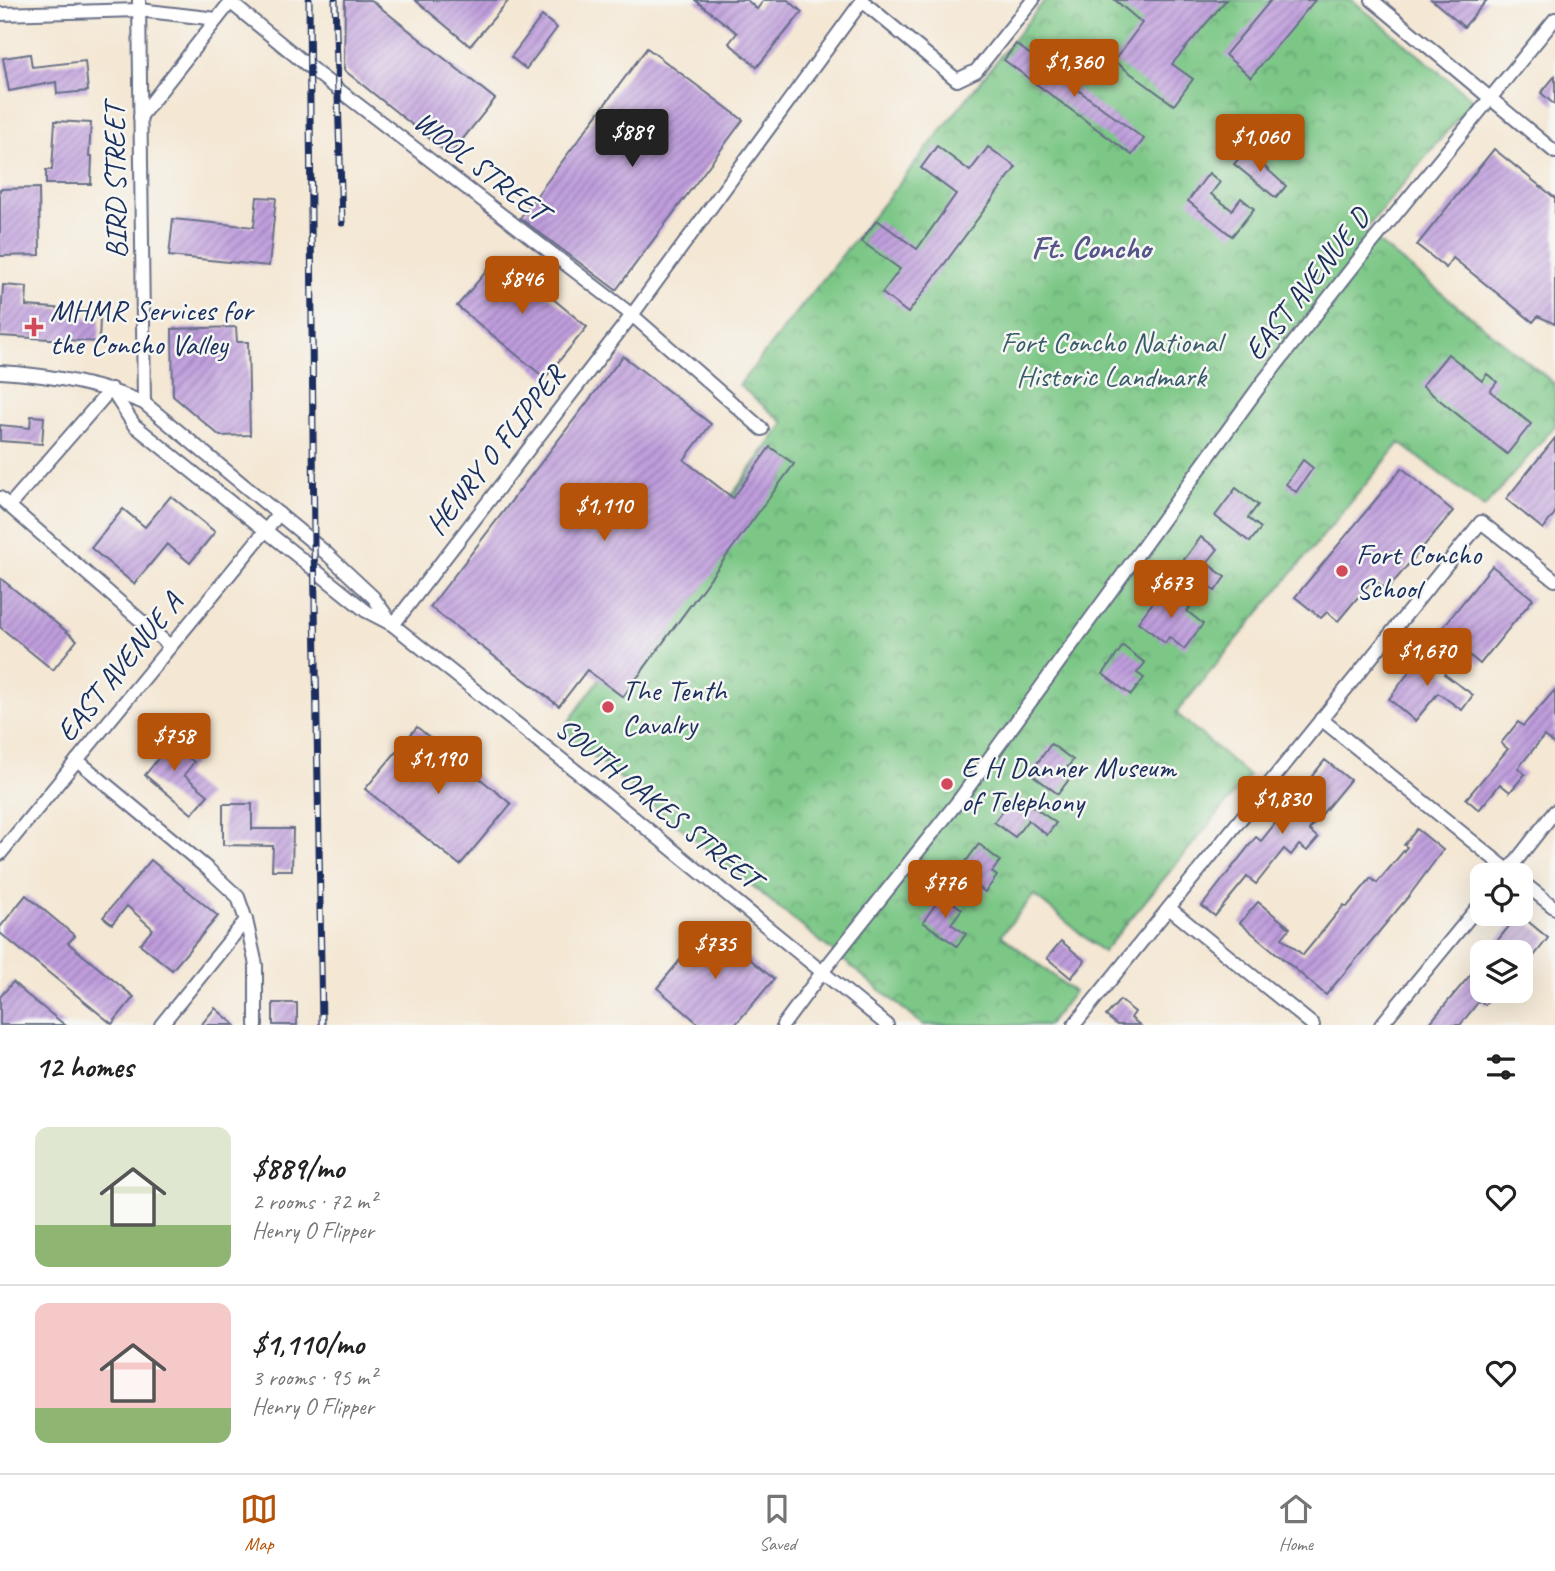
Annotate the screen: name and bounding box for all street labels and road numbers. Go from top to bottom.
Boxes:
street label: BIRD STREET [95,97,135,259]
street label: WOOL STREET [406,102,561,235]
street label: EAST AVENUE D [1236,198,1380,368]
street label: HENRY O FLIPPER [417,356,574,543]
street label: EAST AVENUE A [47,583,192,749]
street label: SOUTH OAKES STREET [548,709,774,902]

